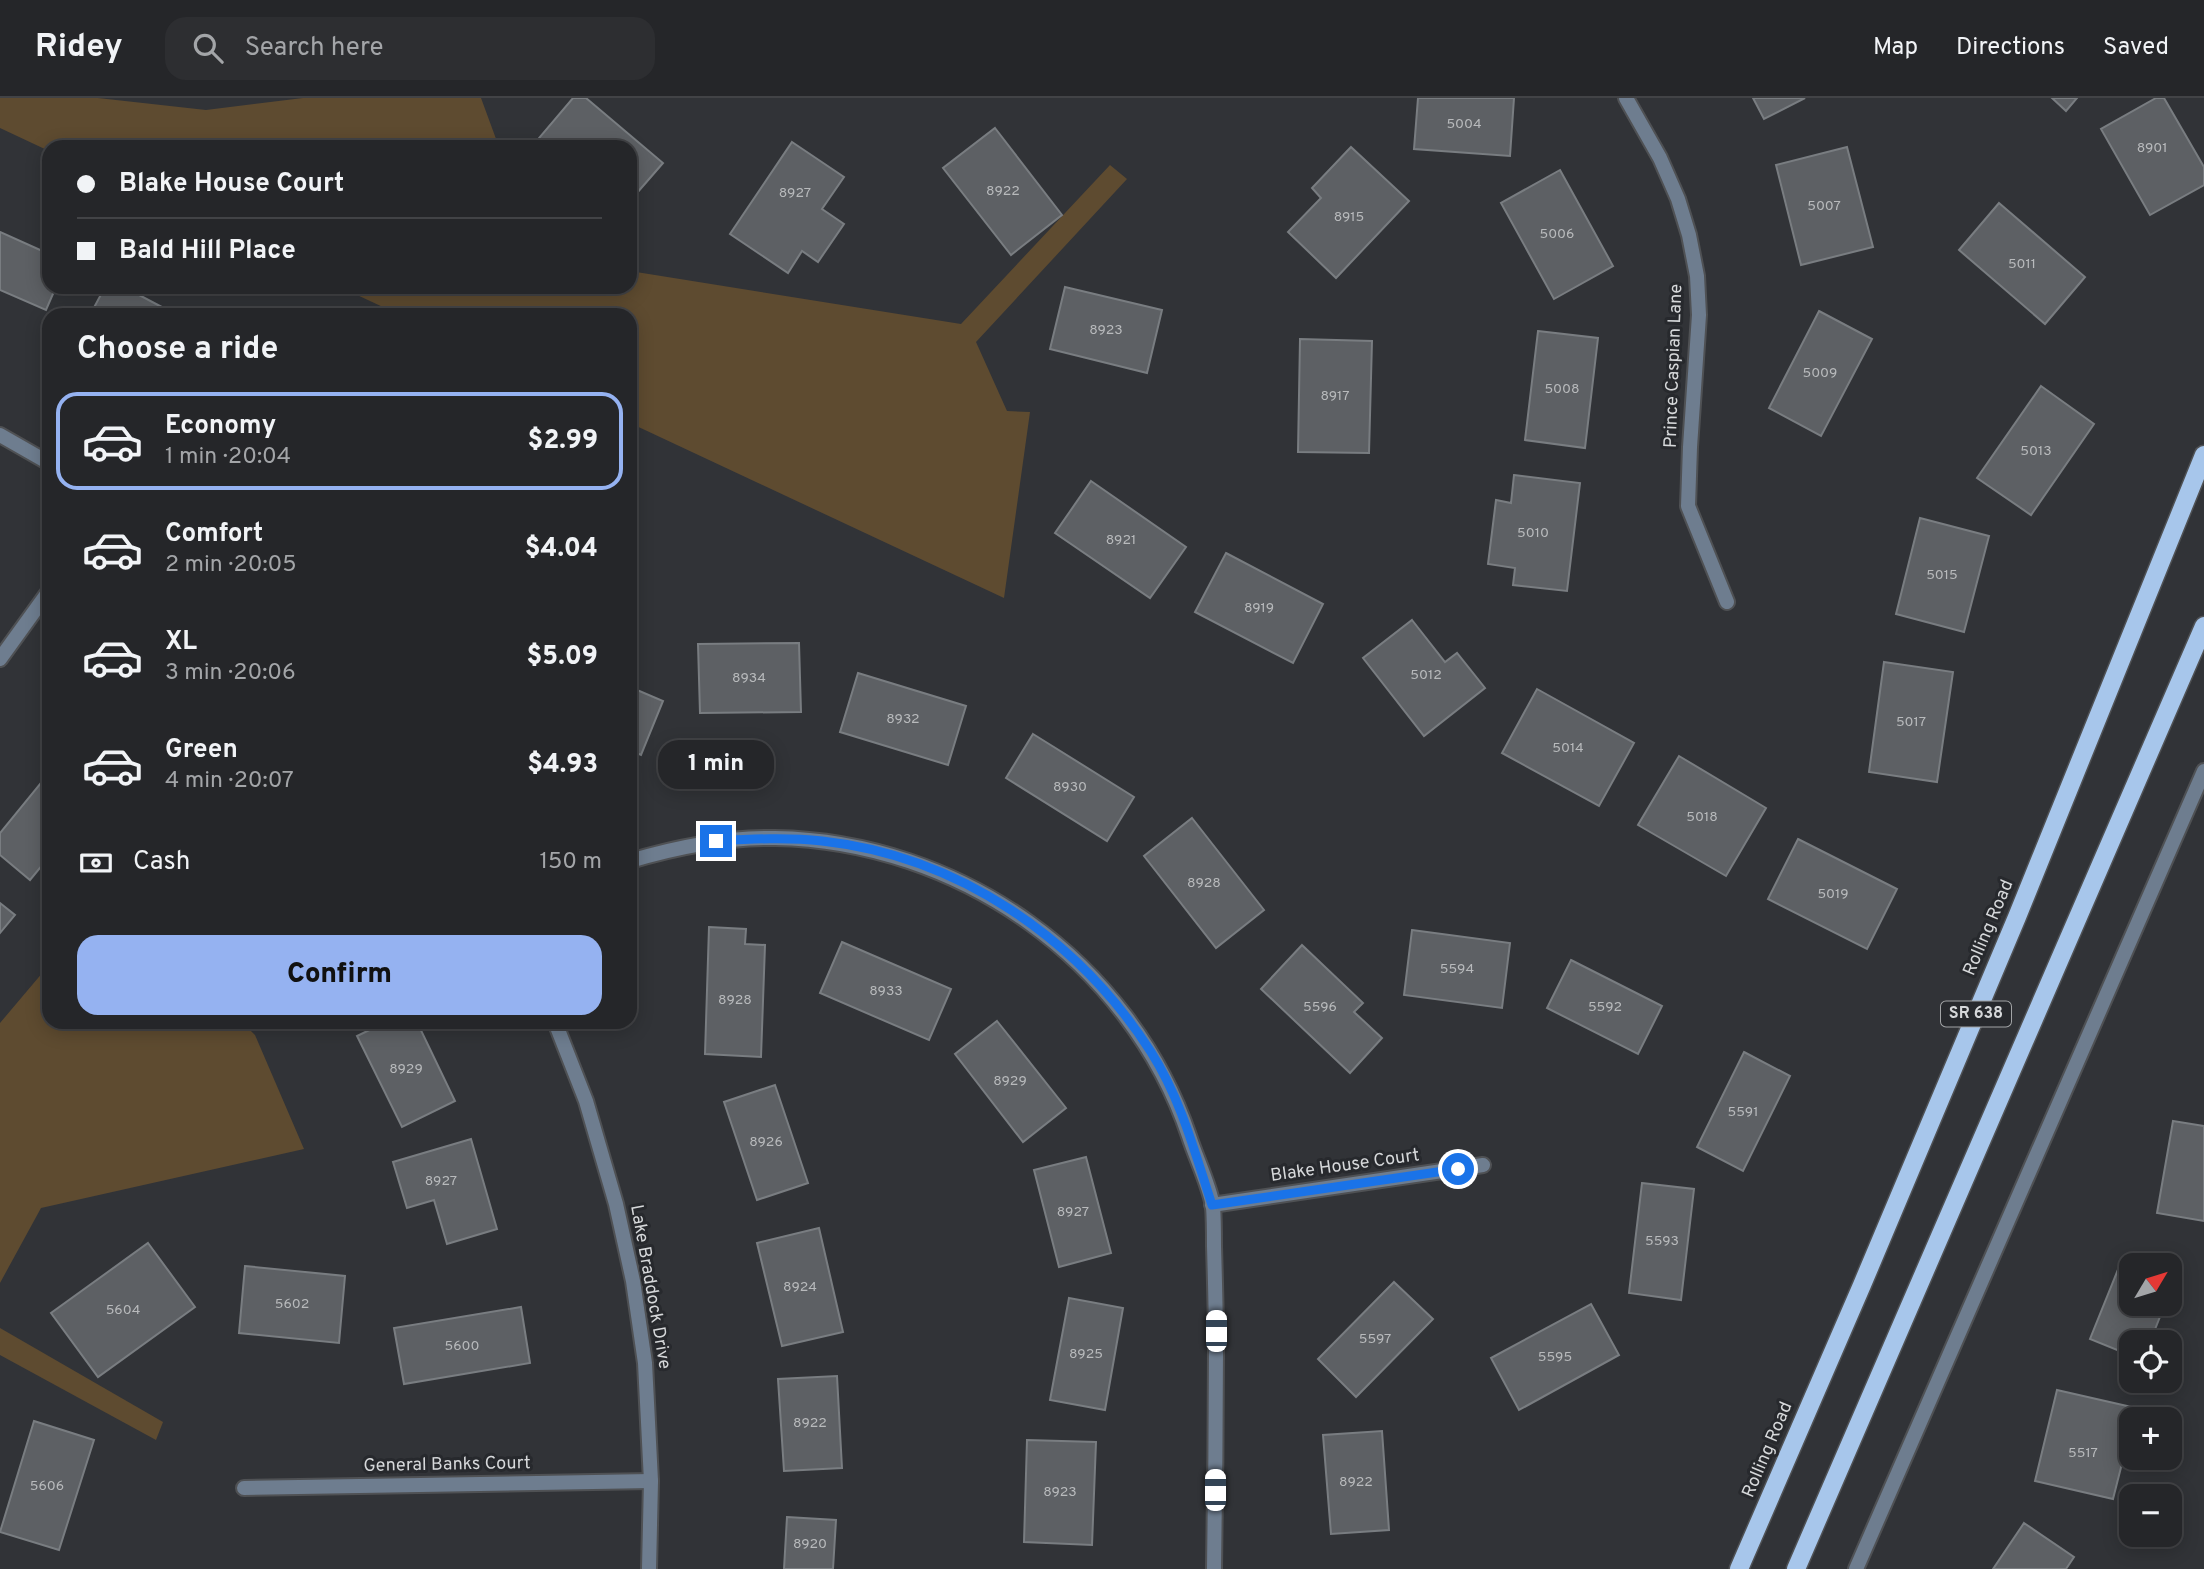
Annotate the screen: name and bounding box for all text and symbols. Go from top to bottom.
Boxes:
search box [165,17,655,80]
text: Ridey [35,27,123,69]
icon: search [189,29,227,67]
text: Search here [245,32,384,65]
text: Map [1873,33,1918,63]
text: Directions [1956,33,2065,63]
text: Saved [2103,33,2169,63]
house number: 5004 [1446,116,1482,133]
house number: 8901 [2137,140,2167,157]
text: Blake House Court [119,168,344,201]
house number: 8922 [986,183,1020,200]
house number: 8927 [779,185,811,202]
house number: 5007 [1807,198,1841,215]
house number: 8915 [1334,209,1364,226]
house number: 5006 [1540,226,1574,243]
text: Bald Hill Place [119,235,296,268]
house number: 5011 [2008,256,2036,273]
street label: Prince Caspian Lane [1660,283,1688,449]
house number: 8923 [1089,322,1123,339]
text: Choose a ride [77,330,278,370]
house number: 5009 [1803,365,1837,382]
house number: 5008 [1544,381,1580,398]
house number: 8917 [1320,388,1350,405]
icon: car [81,410,144,473]
text: Economy [165,410,276,443]
text: $2.99 [528,425,598,458]
text: 1 min · 20:04 [165,443,291,472]
house number: 5013 [2020,443,2052,460]
icon: car [81,518,144,581]
text: Comfort [165,518,263,551]
house number: 5010 [1517,525,1549,542]
house number: 8921 [1106,532,1136,549]
text: $4.04 [525,533,598,566]
text: 2 min · 20:05 [165,551,297,580]
house number: 5015 [1926,567,1958,584]
house number: 8919 [1244,600,1274,617]
icon: car [81,626,144,689]
text: XL [165,626,197,659]
text: $5.09 [527,641,598,674]
text: 3 min · 20:06 [165,659,296,688]
house number: 5012 [1410,667,1442,684]
house number: 8934 [732,670,766,687]
house number: 8932 [886,711,920,728]
house number: 5017 [1896,714,1926,731]
icon: car [81,734,144,797]
text: Green [165,734,238,767]
callout: 1 min [658,740,774,788]
house number: 5014 [1552,740,1584,757]
text: $4.93 [527,749,598,782]
text: 1 min [688,750,744,779]
text: 4 min · 20:07 [165,767,294,796]
house number: 8930 [1053,779,1087,796]
house number: 5018 [1686,809,1718,826]
route end [700,825,732,857]
icon: cash [77,844,115,882]
text: Cash [133,846,190,879]
text: 150 m [540,848,602,877]
house number: 8928 [1187,875,1221,892]
street label: Rolling Road [1958,877,2020,979]
house number: 5019 [1817,886,1849,903]
button: Confirm [77,935,602,1015]
house number: 5594 [1440,961,1474,978]
house number: 8933 [869,983,903,1000]
house number: 8928 [718,992,752,1009]
house number: 5596 [1303,999,1337,1016]
house number: 5592 [1588,999,1622,1016]
road number: SR 638 [1941,1002,2011,1026]
house number: 8929 [389,1061,423,1078]
house number: 8929 [993,1073,1027,1090]
house number: 5591 [1728,1104,1758,1121]
house number: 8926 [749,1134,783,1151]
street label: Blake House Court [1269,1144,1421,1188]
route start [1442,1153,1474,1185]
house number: 8927 [425,1173,457,1190]
street label: Lake Braddock Drive [624,1203,676,1371]
house number: 8927 [1057,1204,1089,1221]
house number: 5593 [1645,1233,1679,1250]
north arrow [2119,1253,2182,1316]
map controls [2119,1253,2182,1547]
house number: 8924 [783,1279,817,1296]
house number: 5602 [275,1296,309,1313]
house number: 5604 [106,1302,140,1319]
car [1206,1310,1227,1352]
button: locate [2119,1330,2182,1393]
house number: 5597 [1359,1331,1391,1348]
house number: 5600 [445,1338,479,1355]
house number: 8925 [1069,1346,1103,1363]
house number: 5595 [1538,1349,1572,1366]
street label: Rolling Road [1737,1399,1799,1501]
button: + [2119,1407,2182,1470]
house number: 8922 [793,1415,827,1432]
house number: 5517 [2068,1445,2098,1462]
street label: General Banks Court [363,1452,531,1478]
car [1205,1469,1226,1511]
house number: 8922 [1339,1474,1373,1491]
house number: 5606 [30,1478,64,1495]
house number: 8923 [1043,1484,1077,1501]
button: − [2119,1484,2182,1547]
house number: 8920 [793,1536,827,1553]

